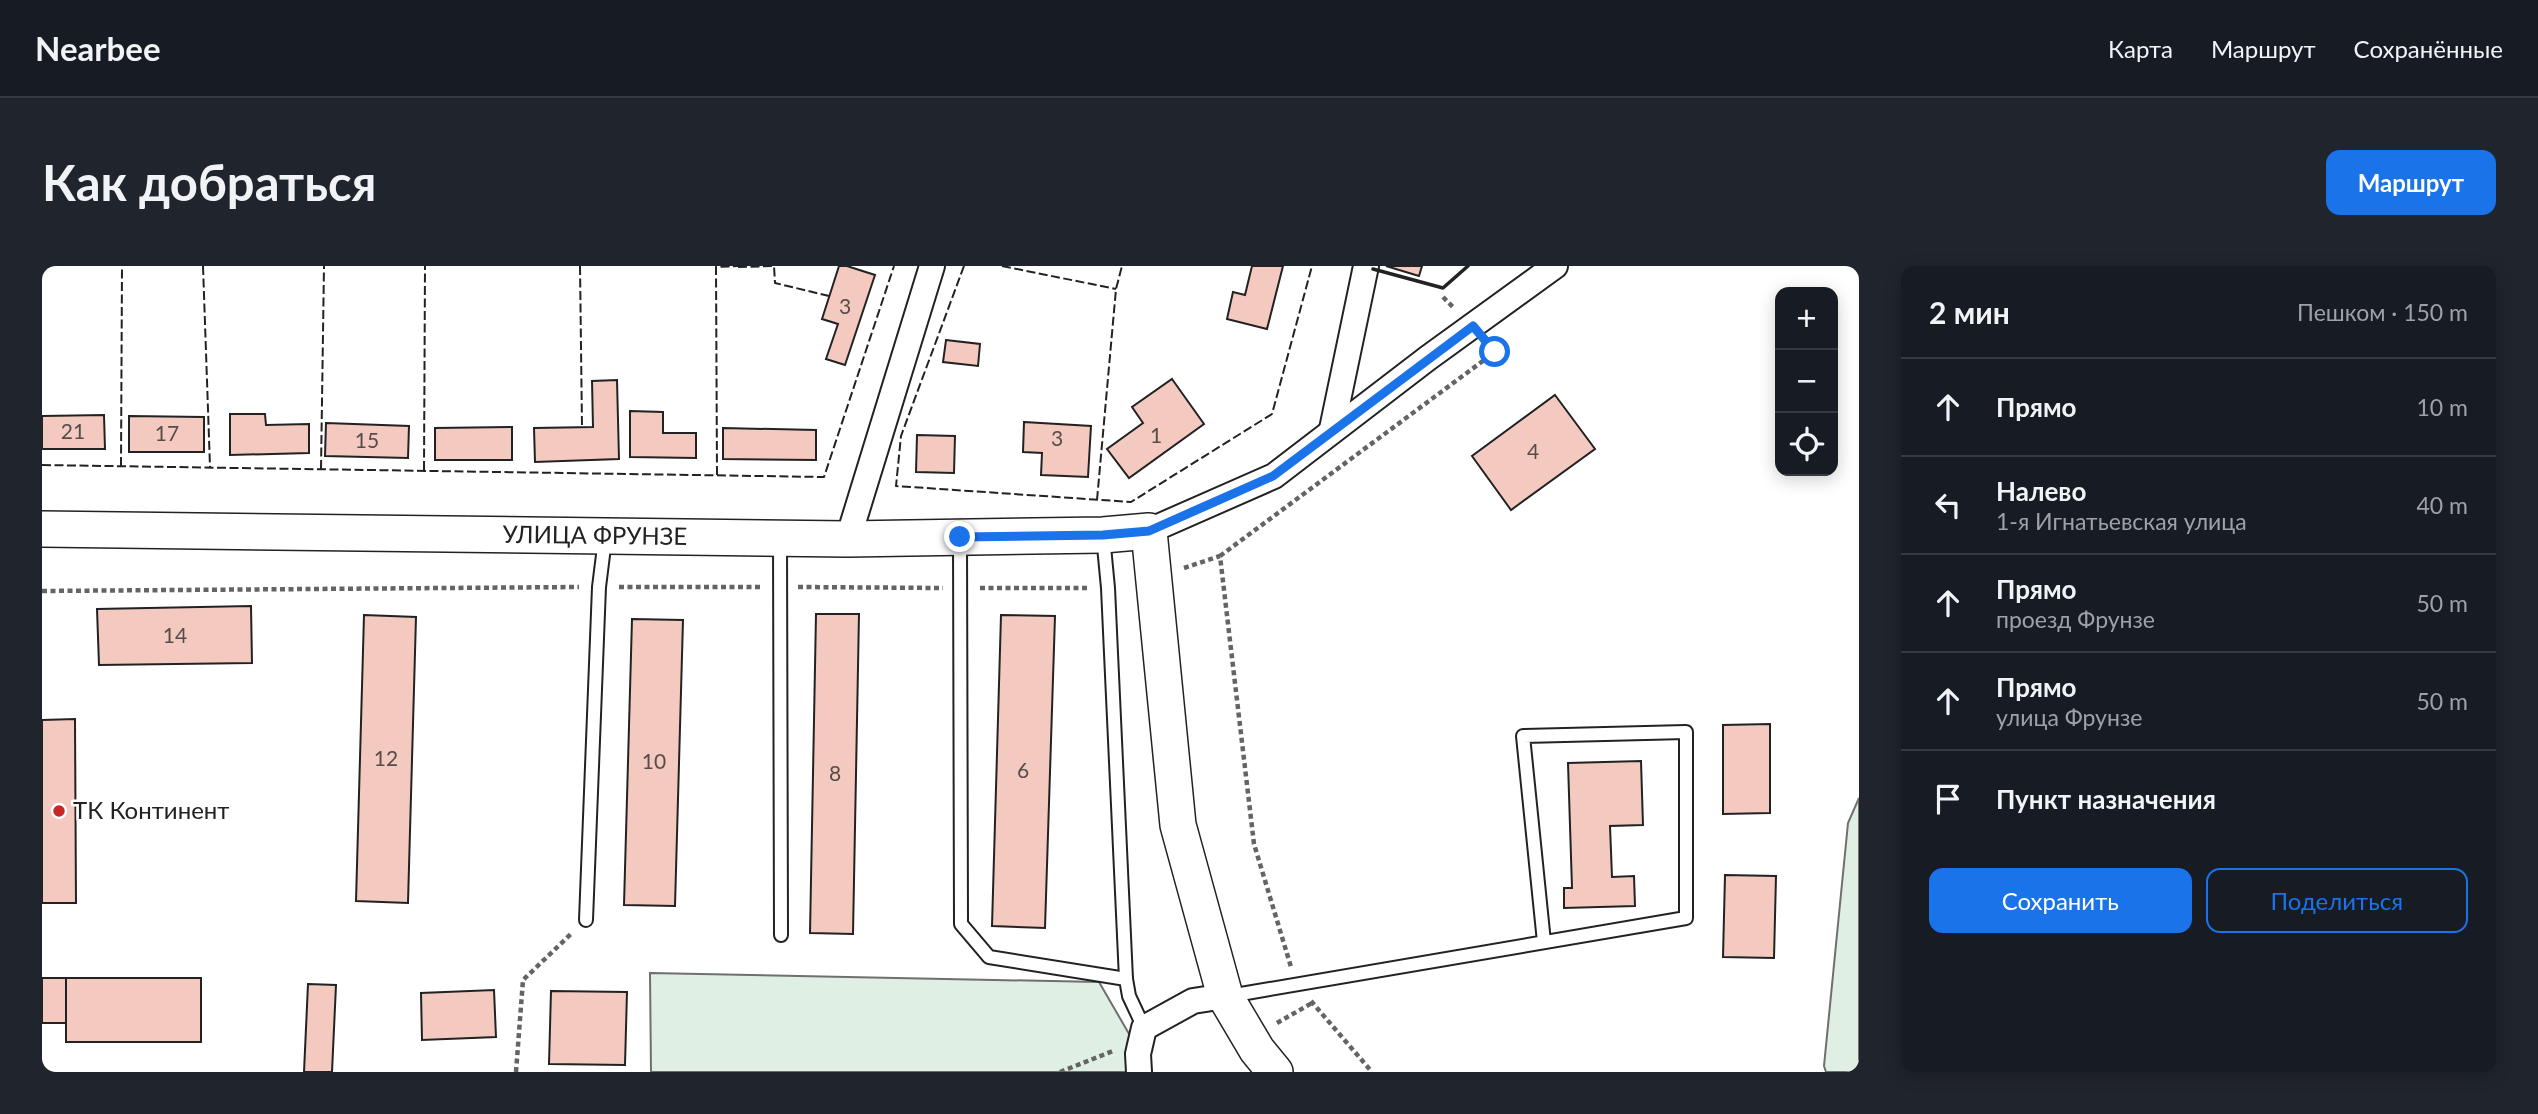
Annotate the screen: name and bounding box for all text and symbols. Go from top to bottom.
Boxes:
text: Nearbee [35,28,161,68]
text: Карта [2108,34,2173,63]
text: Маршрут [2211,34,2316,63]
text: Сохранённые [2354,34,2503,63]
button: Маршрут [2326,150,2496,215]
text: Как добраться [42,153,376,211]
map controls [1775,287,1838,476]
button: + [1775,287,1838,350]
house number: 3 [839,293,851,318]
text: 2 мин [1929,294,2010,330]
text: Пешком · 150 m [2297,298,2468,326]
route start [1479,336,1510,367]
button: − [1775,350,1838,413]
icon: ahead [1929,388,1967,426]
text: Прямо [1996,391,2077,423]
text: 10 m [2417,393,2468,421]
button: locate [1775,413,1838,476]
house number: 21 [61,418,85,443]
house number: 17 [155,420,179,445]
house number: 1 [1150,422,1162,447]
house number: 3 [1051,425,1063,450]
house number: 15 [355,427,379,452]
house number: 4 [1527,438,1539,463]
text: Налево [1996,475,2086,507]
icon: left [1929,486,1967,524]
text: 40 m [2417,491,2468,519]
text: 1-я Игнатьевская улица [1996,507,2247,535]
street label: УЛИЦА ФРУНЗЕ [502,519,688,550]
route end [944,521,975,552]
text: Прямо [1996,573,2077,605]
icon: ahead [1929,584,1967,622]
text: 50 m [2417,589,2468,617]
text: проезд Фрунзе [1996,605,2155,633]
house number: 14 [163,622,187,647]
text: Прямо [1996,671,2077,703]
icon: ahead [1929,682,1967,720]
text: 50 m [2417,687,2468,715]
text: улица Фрунзе [1996,703,2142,731]
house number: 12 [374,745,398,770]
house number: 10 [642,748,666,773]
house number: 6 [1017,757,1029,782]
house number: 8 [829,760,841,785]
icon: arrive [1929,780,1967,818]
text: Пункт назначения [1996,783,2216,815]
place label: ТК Континент [73,795,229,824]
marker: ТК Континент [51,803,67,819]
button: Сохранить [1929,868,2192,933]
button: Поделиться [2206,868,2468,933]

